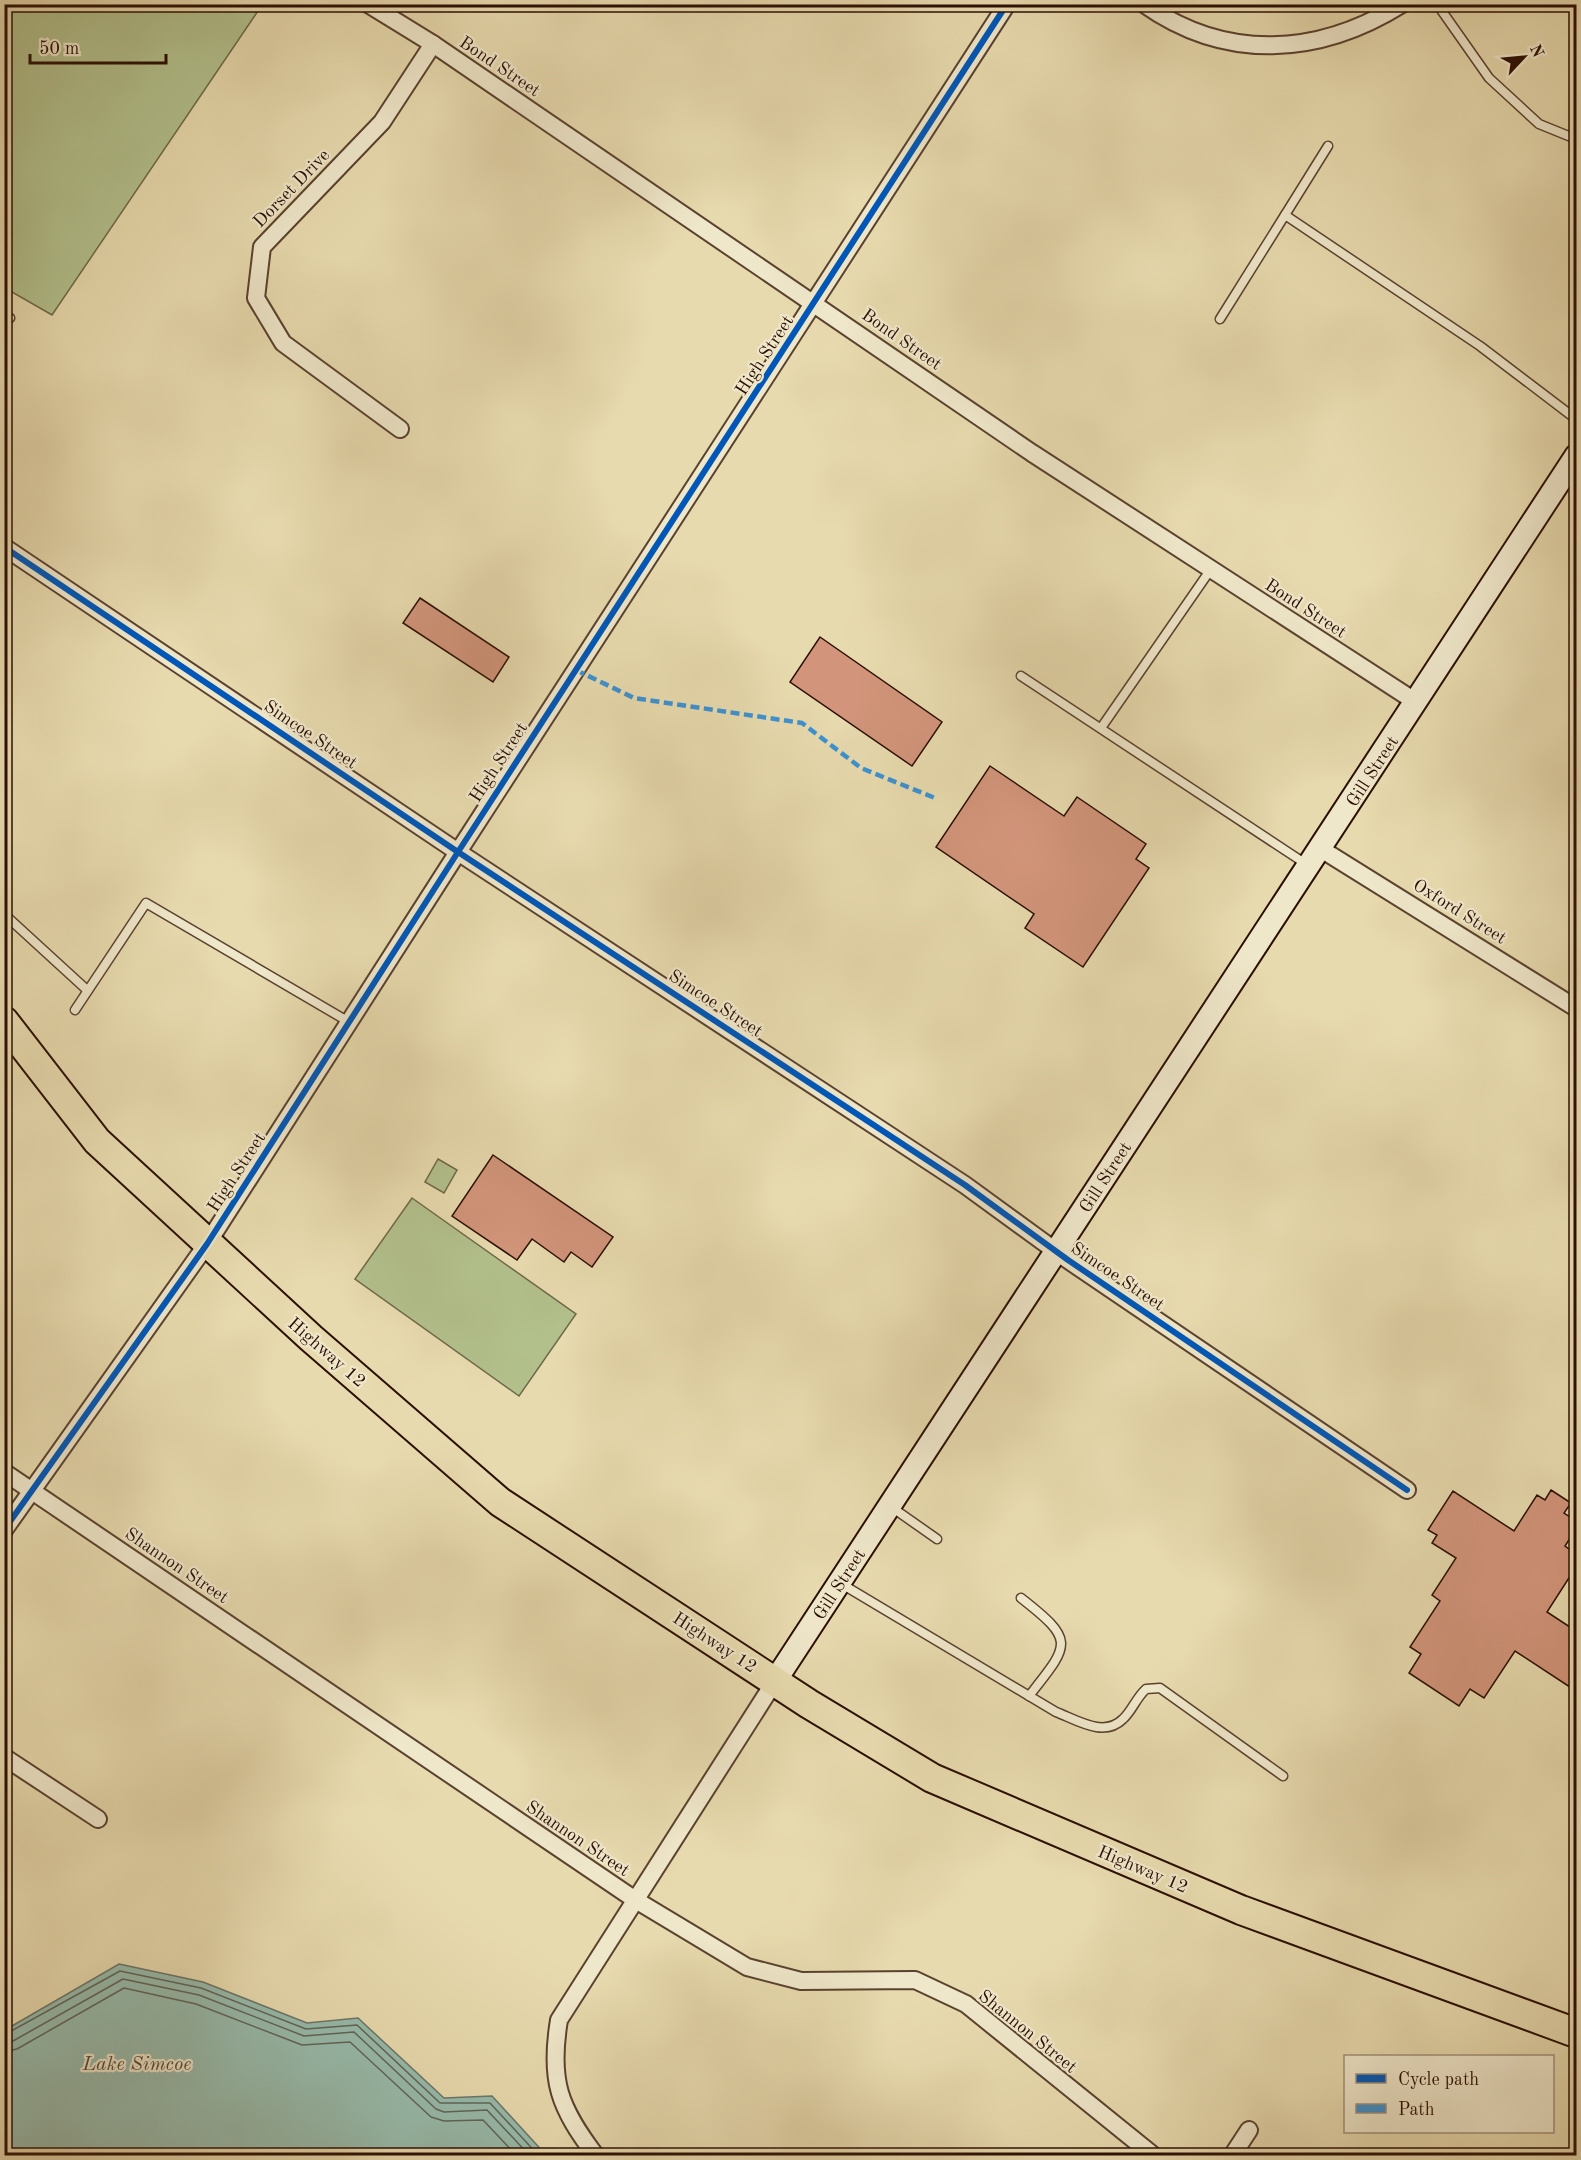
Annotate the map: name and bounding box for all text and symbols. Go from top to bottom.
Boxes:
scale bar [30,27,166,65]
north arrow [1494,27,1554,87]
street label: Bond Street [456,33,543,100]
text: 50 m [39,40,79,58]
text: N [1526,42,1546,61]
street label: Dorset Drive [250,146,333,231]
street label: Bond Street [858,306,945,374]
street label: High Street [732,312,797,399]
street label: Bond Street [1261,576,1349,642]
street label: Simcoe Street [261,697,360,773]
street label: High Street [466,719,531,806]
street label: Gill Street [1343,733,1402,810]
street label: Oxford Street [1410,876,1509,948]
street label: Simcoe Street [665,967,766,1041]
street label: High Street [204,1129,269,1216]
street label: Gill Street [1076,1139,1135,1216]
street label: Simcoe Street [1068,1239,1167,1315]
street label: Highway 12 [284,1314,368,1391]
street label: Shannon Street [121,1525,231,1607]
street label: Gill Street [810,1546,869,1623]
street label: Highway 12 [669,1609,760,1677]
street label: Shannon Street [522,1798,632,1880]
street label: Highway 12 [1095,1843,1190,1897]
street label: Shannon Street [975,1987,1080,2077]
water label: Lake Simcoe [81,2055,192,2075]
legend [1344,2055,1554,2133]
text: Cycle path [1398,2071,1479,2089]
text: Path [1398,2101,1435,2119]

